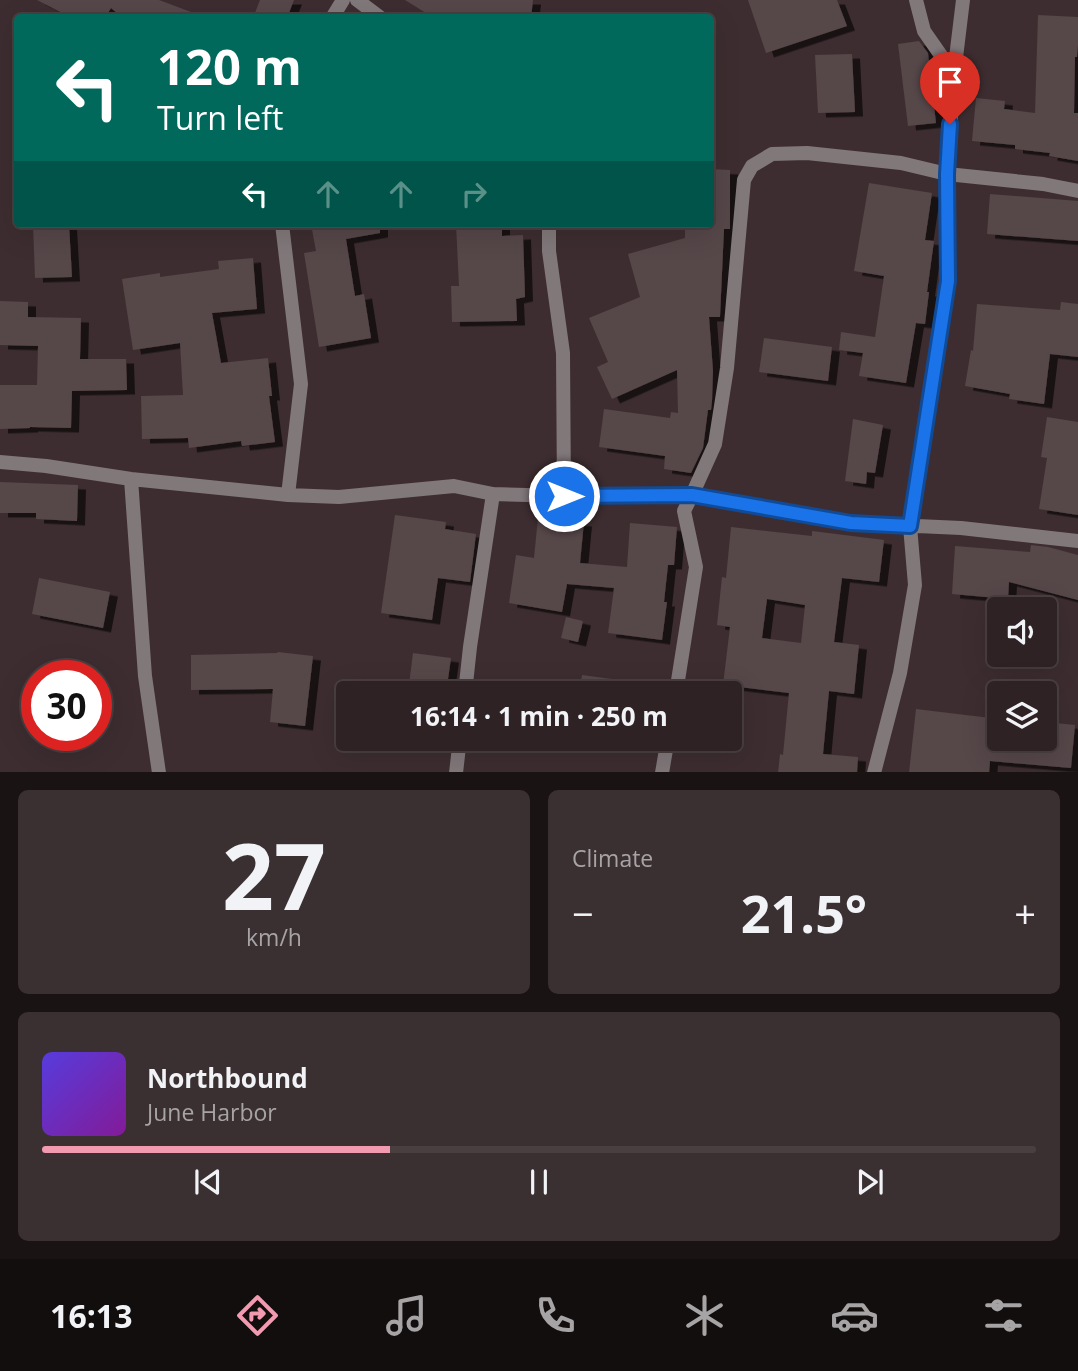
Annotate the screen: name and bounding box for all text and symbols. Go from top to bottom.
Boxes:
text: 120 m [157,33,302,99]
icon: left [42,42,133,133]
pin [920,52,980,124]
icon: arrive [931,63,969,101]
text: Turn left [157,96,283,139]
icon: left [236,175,274,213]
icon: ahead [309,175,347,213]
icon: ahead [382,175,420,213]
icon: right [455,175,493,213]
position arrow [527,459,601,533]
map controls [987,597,1057,751]
button: sound [987,597,1057,667]
speed limit sign: 30 [21,660,112,751]
button: layers [987,681,1057,751]
text: 16:14 · 1 min · 250 m [410,698,668,734]
text: 27 [222,813,326,937]
text: Climate [572,842,653,874]
text: 21.5° [741,877,867,948]
text: − [572,887,594,939]
text: + [1014,887,1036,939]
text: km/h [246,921,302,953]
text: Northbound [147,1060,308,1096]
text: June Harbor [147,1096,277,1128]
icon: previous [189,1163,227,1201]
icon: pause [520,1163,558,1201]
icon: next [851,1163,889,1201]
icon: directions [233,1291,282,1340]
icon: music [382,1291,431,1340]
icon: phone [531,1291,580,1340]
icon: climate [680,1291,729,1340]
icon: car [830,1291,879,1340]
icon: filters [979,1291,1028,1340]
text: 16:13 [50,1294,132,1337]

